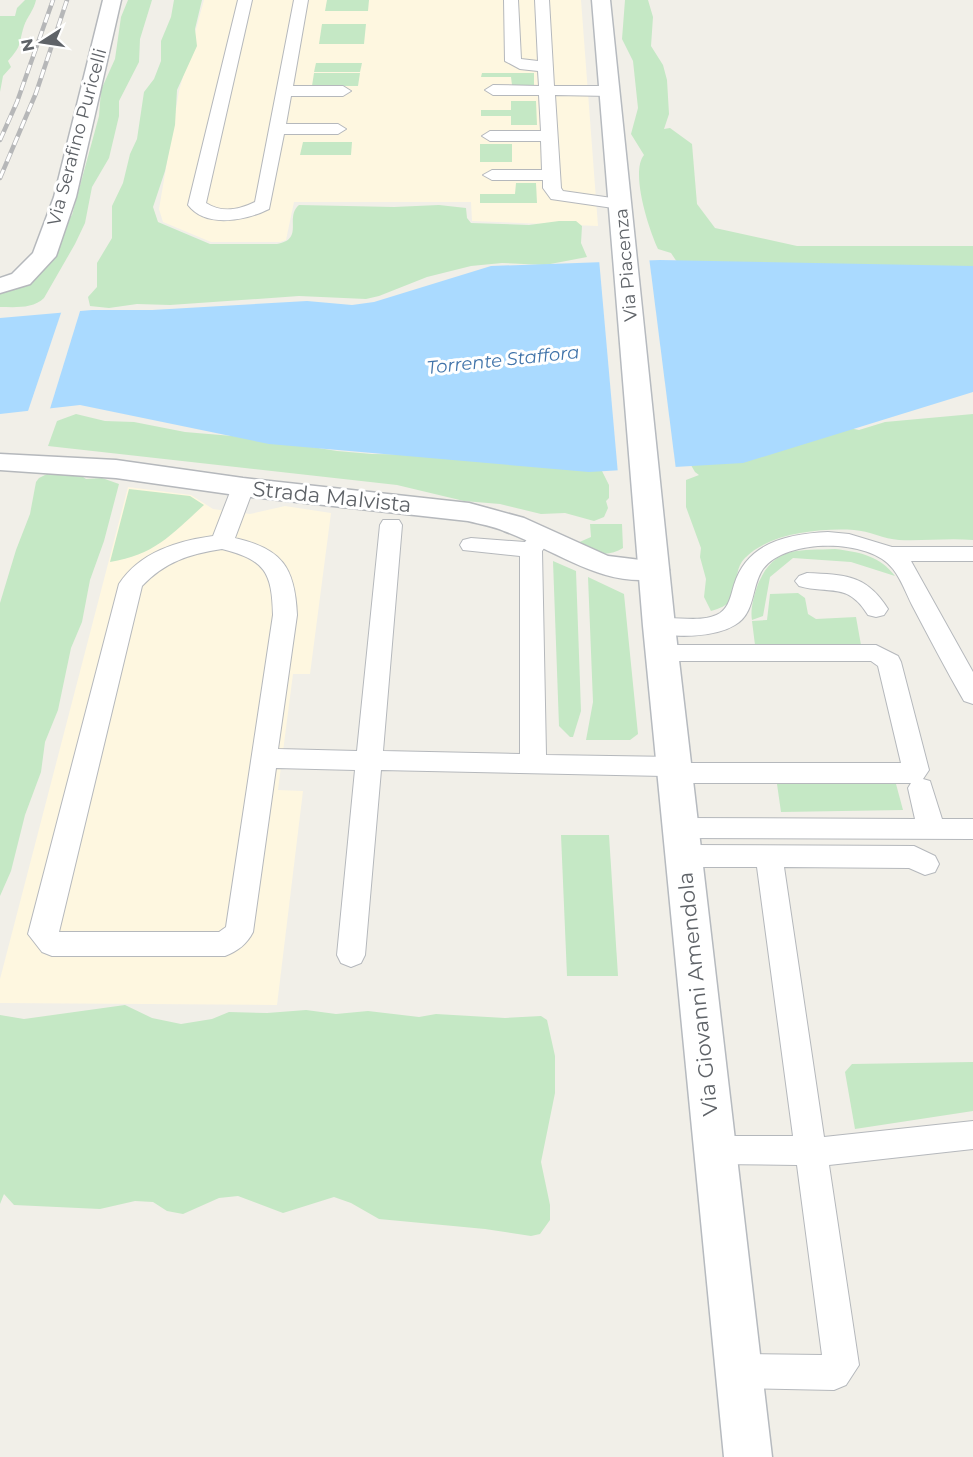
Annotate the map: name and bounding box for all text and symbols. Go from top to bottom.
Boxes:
north arrow [12,12,72,72]
text: N [17,37,38,53]
street label: Via Serafino Puricelli [43,46,111,228]
street label: Via Piacenza [610,207,642,323]
water label: Torrente Staffora [426,341,580,379]
street label: Strada Malvista [251,476,413,517]
street label: Via Giovanni Amendola [672,871,723,1117]

